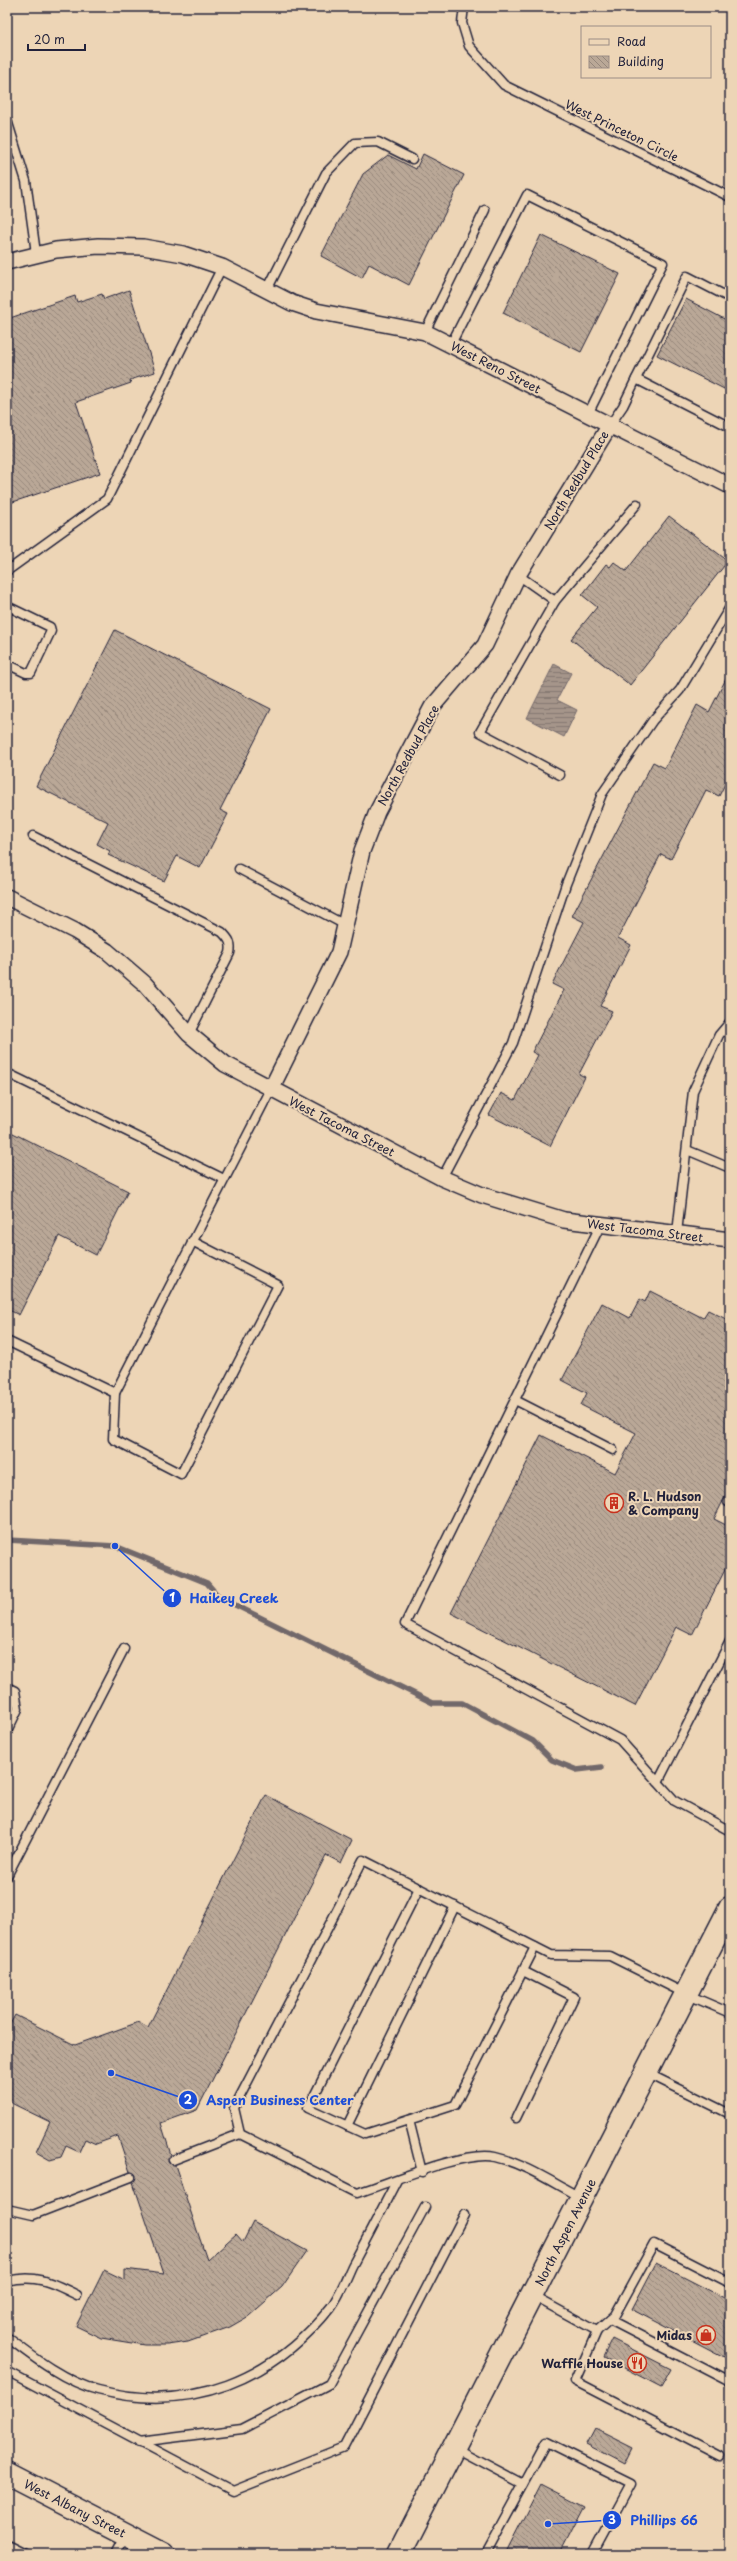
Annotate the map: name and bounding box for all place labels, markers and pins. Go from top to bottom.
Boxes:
place label: R. L. Hudson & Company [628,1487,701,1519]
building icon: R. L. Hudson & Company [603,1492,625,1514]
callout: Haikey Creek [162,1586,287,1611]
callout: Aspen Business Center [178,2088,362,2113]
shop icon: Midas [695,2324,717,2346]
place label: Midas [656,2326,692,2344]
restaurant icon: Waffle House [626,2352,648,2374]
place label: Waffle House [541,2354,623,2372]
callout: Phillips 66 [602,2507,706,2532]

